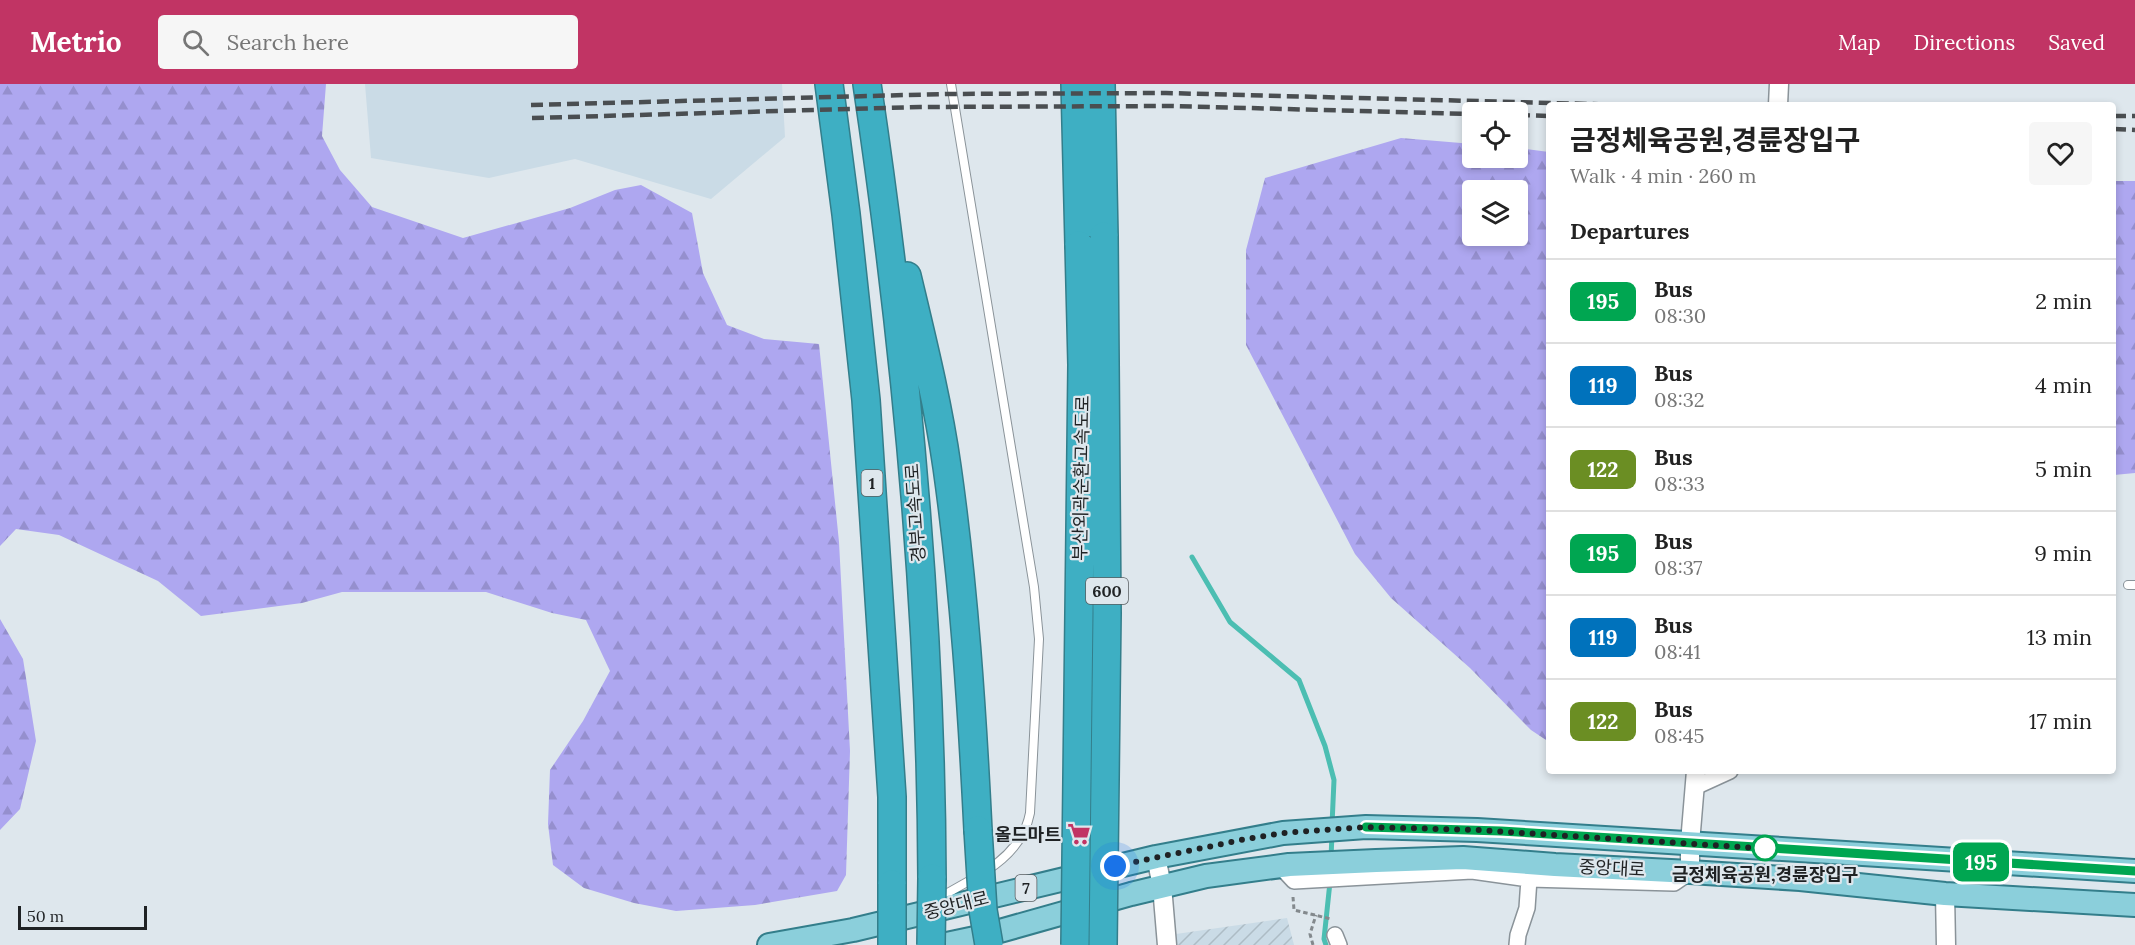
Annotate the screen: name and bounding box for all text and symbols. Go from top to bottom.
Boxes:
search box [158,15,578,69]
text: Metrio [30,24,122,60]
icon: search [179,26,212,59]
text: Search here [227,28,349,56]
text: Map [1838,29,1881,56]
text: Directions [1914,29,2015,56]
text: Saved [2048,29,2105,56]
map controls [1462,102,1528,246]
button: locate [1462,102,1528,168]
text: 금정체육공원,경륜장입구 [1570,122,1860,158]
button: heart [2029,122,2092,185]
text: Walk · 4 min · 260 m [1570,163,1756,188]
button: layers [1462,180,1528,246]
text: Departures [1570,217,1689,245]
text: Bus [1654,275,1693,303]
text: 2 min [2035,287,2092,315]
text: 195 [1587,288,1619,315]
text: 08:30 [1654,303,1706,328]
text: Bus [1654,359,1693,387]
text: 4 min [2035,371,2092,399]
text: 119 [1588,372,1618,399]
text: 08:32 [1654,387,1705,412]
street label: 부산외곽순환고속도로 [1068,395,1094,561]
text: Bus [1654,443,1693,471]
text: 5 min [2035,455,2092,483]
text: 122 [1588,456,1618,483]
street label: 경부고속도로 [900,463,930,563]
road number: 1 [862,470,882,496]
text: 08:33 [1654,471,1705,496]
text: Bus [1654,527,1693,555]
text: 9 min [2034,539,2092,567]
text: 195 [1587,540,1619,567]
text: 08:37 [1654,555,1703,580]
road number: 600 [1086,578,1128,604]
text: Bus [1654,611,1693,639]
text: 13 min [2027,623,2092,651]
text: 119 [1588,624,1618,651]
text: 08:41 [1654,639,1701,664]
text: Bus [1654,695,1693,723]
text: 17 min [2029,707,2092,735]
text: 122 [1588,708,1618,735]
text: 08:45 [1654,723,1704,748]
supermarket icon: 올드마트 [1066,821,1092,847]
place label: 올드마트 [995,823,1061,846]
marker: 금정체육공원,경륜장입구 [1752,835,1778,861]
line badge: 195 [1946,842,2016,882]
text: 195 [1965,849,1997,876]
your location [1100,851,1130,881]
street label: 중앙대로 [1578,855,1646,881]
place label: 금정체육공원,경륜장입구 [1672,863,1858,886]
road number: 7 [1016,875,1036,901]
street label: 중앙대로 [921,886,991,924]
scale bar [18,903,147,930]
text: 50 m [27,906,64,926]

